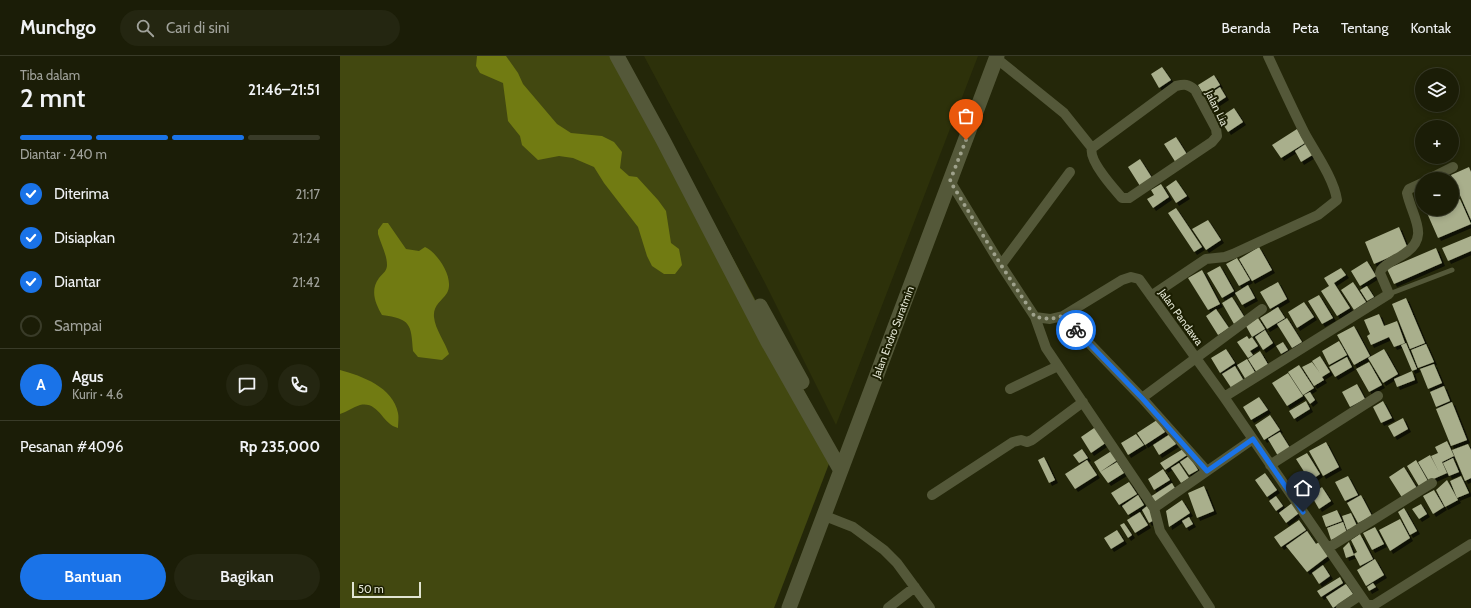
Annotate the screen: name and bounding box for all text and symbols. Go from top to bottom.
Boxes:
search box [120,10,400,46]
text: Munchgo [20,16,96,39]
icon: search [134,17,156,39]
text: Cari di sini [166,19,230,37]
text: Beranda [1222,19,1271,37]
text: Peta [1293,19,1319,37]
text: Tentang [1341,19,1388,37]
text: Kontak [1410,19,1451,37]
text: Tiba dalam [20,67,80,83]
map controls [1415,68,1459,216]
button: layers [1415,68,1459,112]
text: 21:46–21:51 [248,81,320,99]
text: 2 mnt [20,82,85,114]
street label: Jalan Lia [1202,87,1232,129]
pin [949,99,983,140]
icon: bag [955,105,977,127]
button: + [1415,120,1459,164]
text: Diantar · 240 m [20,146,107,162]
button: − [1415,172,1459,216]
icon: check [20,183,42,205]
text: Diterima [54,185,109,203]
text: 21:17 [295,186,320,202]
icon: check [20,227,42,249]
text: Disiapkan [54,229,115,247]
text: 21:24 [292,230,320,246]
icon: check [20,271,42,293]
text: Diantar [54,273,100,291]
text: 21:42 [292,274,320,290]
street label: Jalan Endro Suratmin [869,284,917,381]
street label: Jalan Pandawa [1155,285,1207,349]
courier [1056,310,1096,350]
text: Sampai [54,317,102,335]
icon: bike [1065,319,1087,341]
button: chat [226,364,268,406]
button: phone [278,364,320,406]
text: Agus [72,368,103,386]
text: A [36,376,46,394]
text: Kurir · 4.6 [72,386,123,402]
text: Pesanan #4096 [20,438,124,456]
text: Rp 235,000 [240,438,320,456]
pin [1286,471,1320,512]
icon: home [1292,477,1314,499]
button: Bantuan [20,554,166,600]
button: Bagikan [174,554,320,600]
scale bar [352,580,421,599]
text: 50 m [358,582,384,596]

